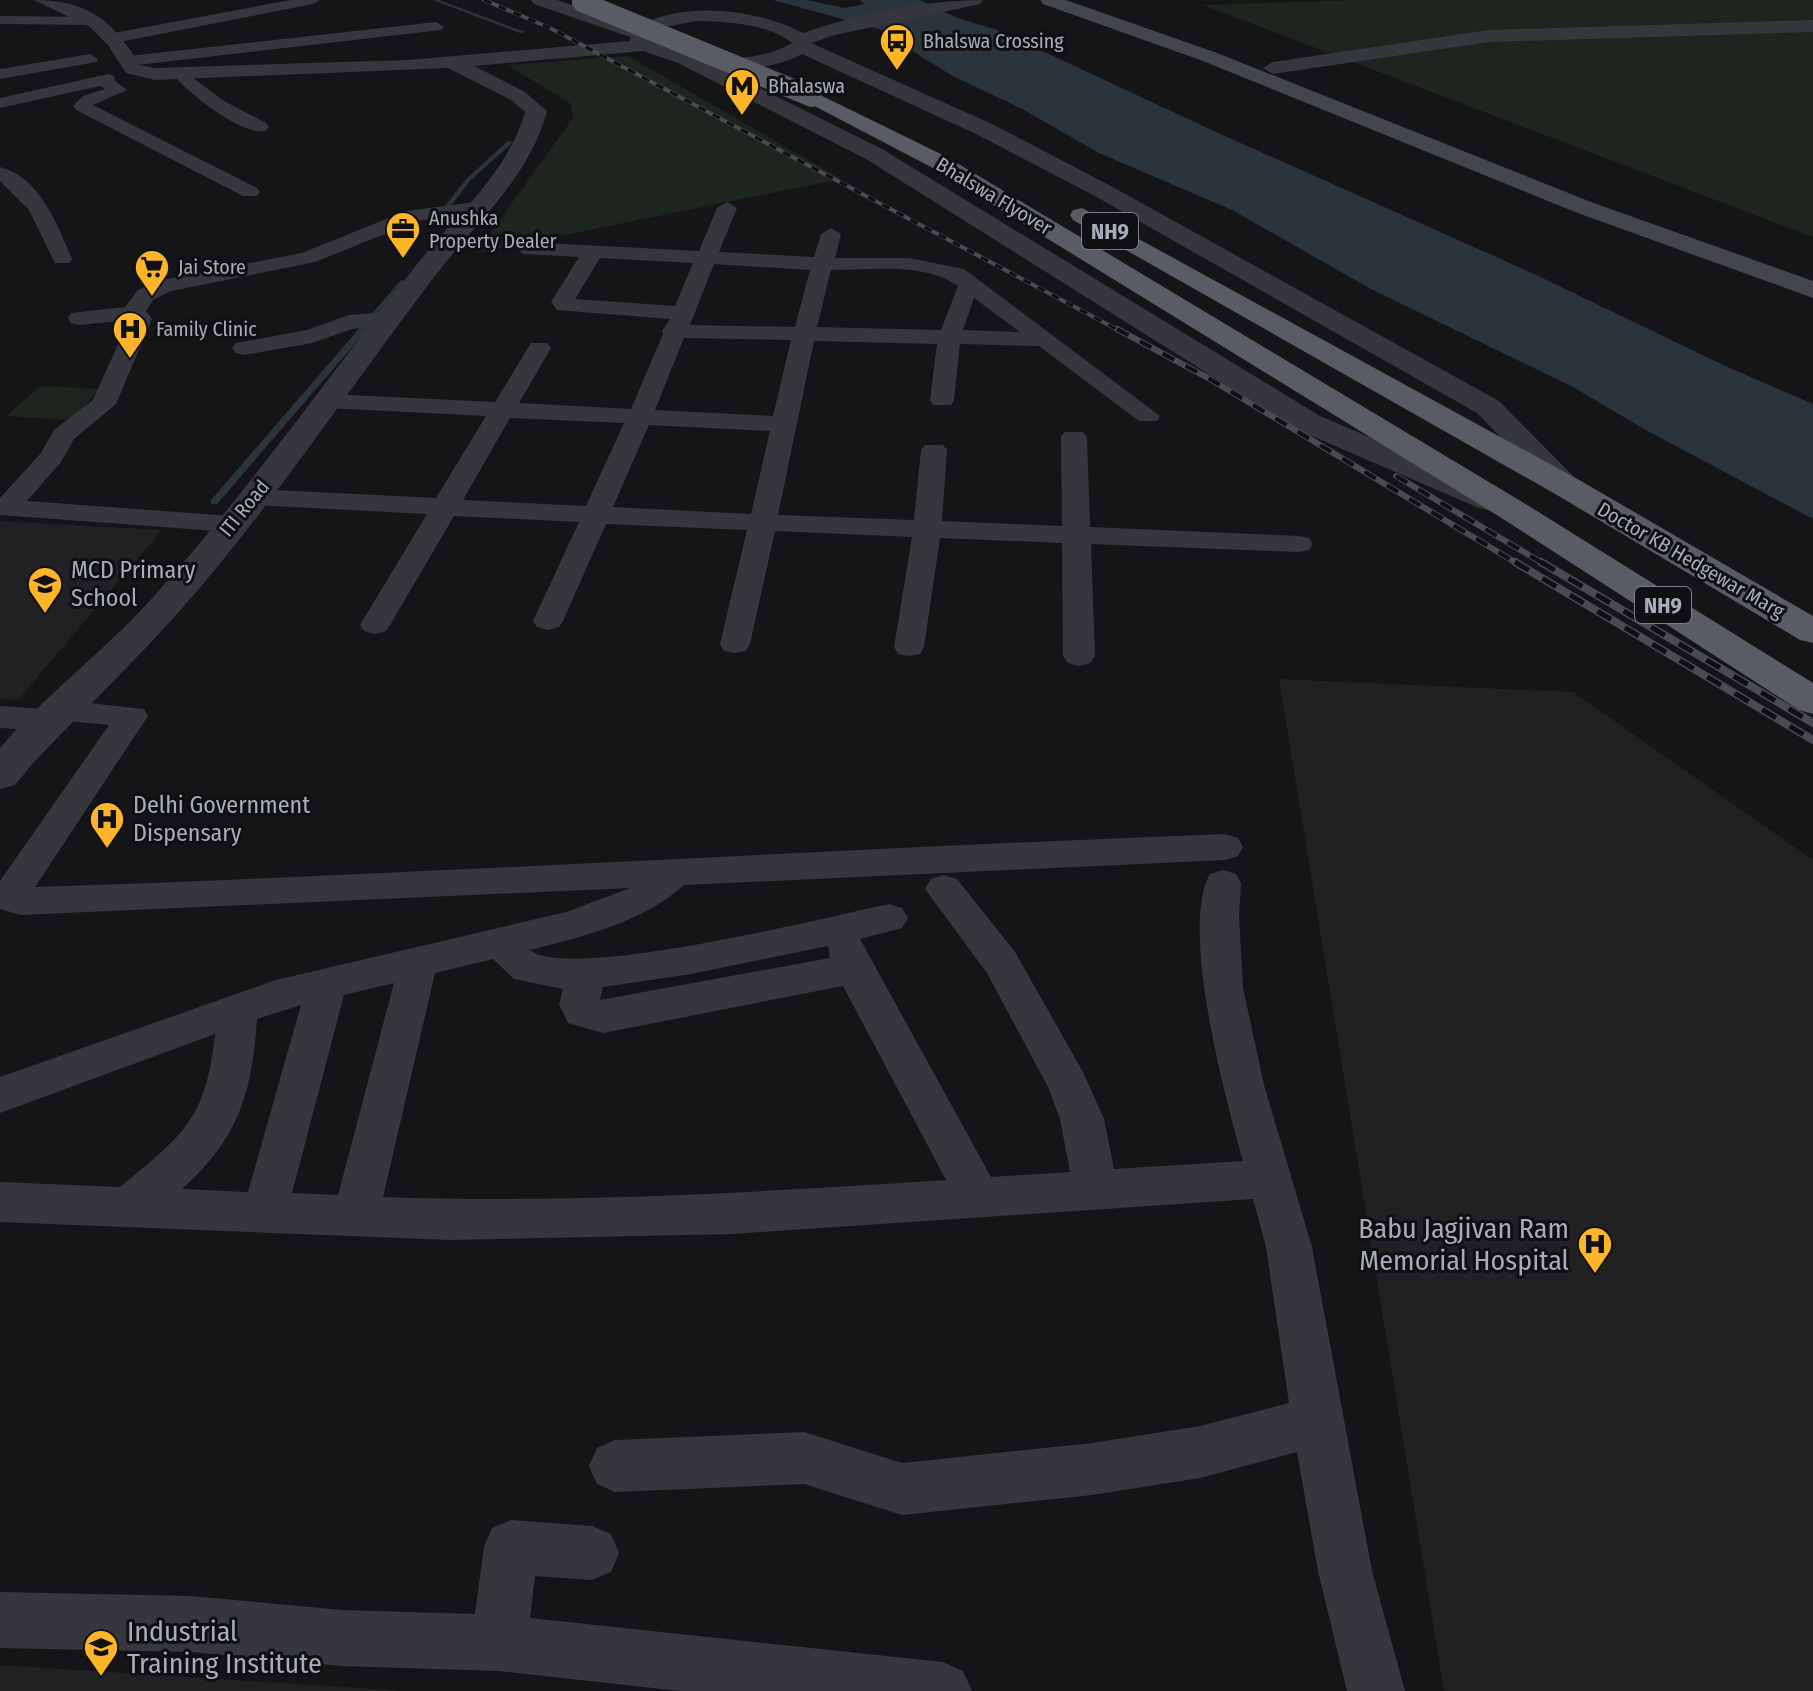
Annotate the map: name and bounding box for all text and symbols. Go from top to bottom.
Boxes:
bus stop icon: Bhalswa Crossing [878,22,916,72]
place label: Bhalswa Crossing [923,29,1064,53]
metro station icon: Bhalaswa [723,67,761,117]
place label: Bhalaswa [768,74,845,98]
street label: Bhalswa Flyover [932,152,1056,240]
place label: Anushka Property Dealer [429,206,557,253]
office icon: Anushka Property Dealer [384,210,422,260]
road number: NH9 [1082,213,1138,249]
supermarket icon: Jai Store [133,248,171,298]
place label: Jai Store [178,255,246,279]
hospital icon: Family Clinic [111,310,149,360]
place label: Family Clinic [156,317,257,341]
street label: ITI Road [214,475,274,541]
street label: Doctor KB Hedgewar Marg [1593,497,1789,624]
place label: MCD Primary School [71,556,196,612]
school or university icon: MCD Primary School [26,565,64,615]
road number: NH9 [1635,587,1691,623]
place label: Delhi Government Dispensary [133,791,310,847]
hospital icon: Delhi Government Dispensary [88,800,126,850]
place label: Babu Jagjivan Ram Memorial Hospital [1358,1212,1569,1277]
hospital icon: Babu Jagjivan Ram Memorial Hospital [1576,1225,1614,1275]
place label: Industrial Training Institute [127,1615,322,1680]
school or university icon: Industrial Training Institute [82,1628,120,1678]

